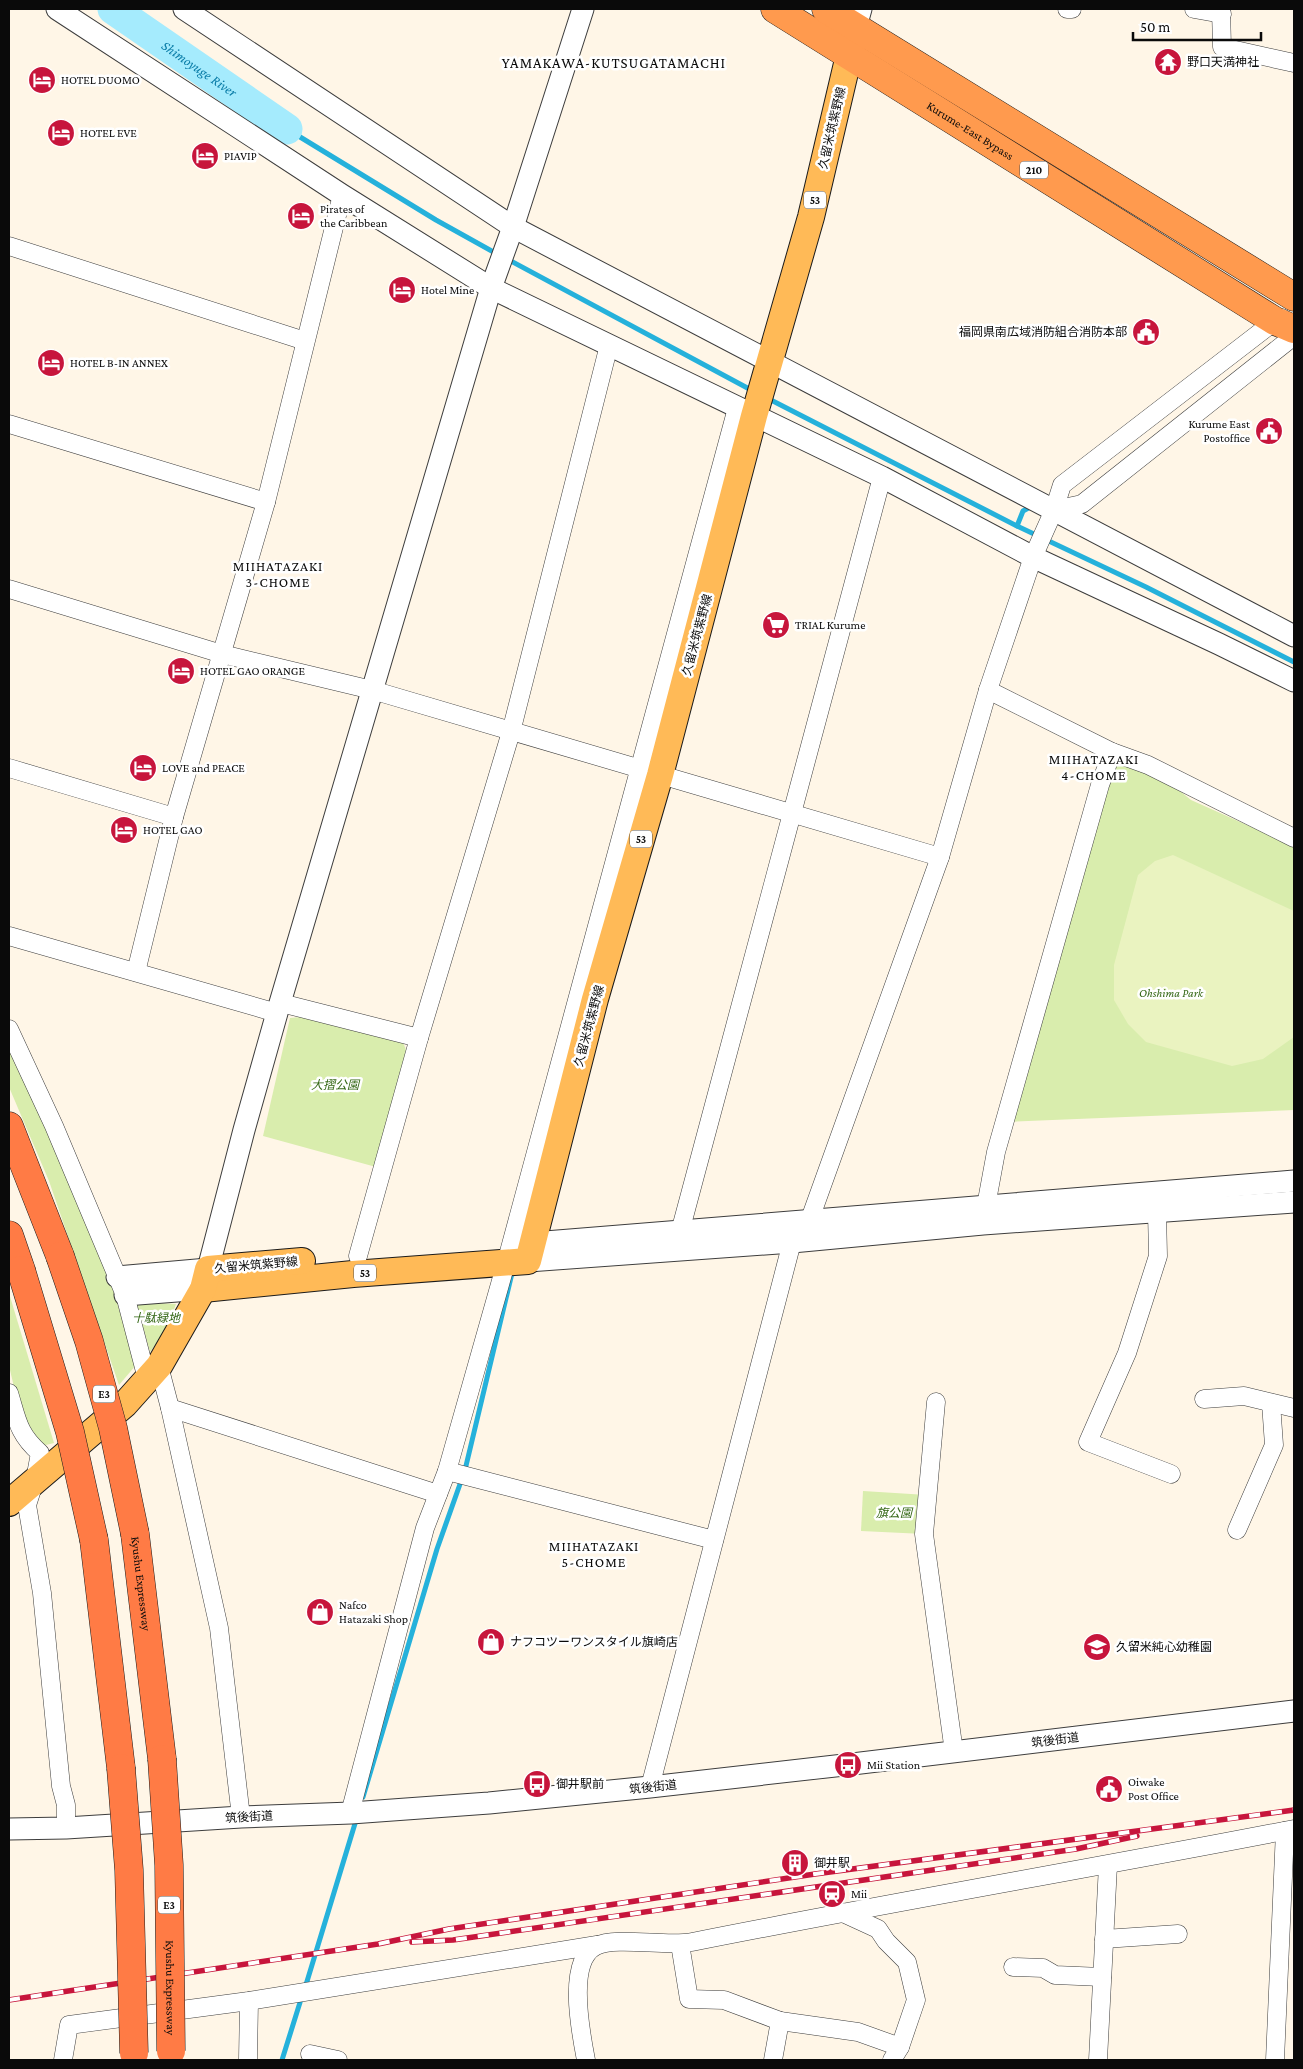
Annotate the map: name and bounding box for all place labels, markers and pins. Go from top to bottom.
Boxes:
temple icon: 野口天満神社 [1153,47,1183,77]
place label: 野口天満神社 [1187,55,1259,69]
hotel icon: HOTEL DUOMO [27,65,57,95]
place label: HOTEL DUOMO [61,73,140,87]
hotel icon: HOTEL EVE [46,118,76,148]
place label: HOTEL EVE [80,126,137,140]
hotel icon: PIAVIP [190,141,220,171]
place label: PIAVIP [224,149,257,163]
hotel icon: Pirates of the Caribbean [286,201,316,231]
place label: Pirates of the Caribbean [320,202,388,230]
hotel icon: Hotel Mine [387,275,417,305]
place label: Hotel Mine [421,283,474,297]
public building icon: 福岡県南広域消防組合消防本部 [1131,317,1161,347]
place label: 福岡県南広域消防組合消防本部 [959,325,1127,339]
hotel icon: HOTEL B-IN ANNEX [36,348,66,378]
place label: HOTEL B-IN ANNEX [70,356,168,370]
public building icon: Kurume East Postoffice [1254,416,1284,446]
place label: Kurume East Postoffice [1188,417,1251,445]
supermarket icon: TRIAL Kurume [761,610,791,640]
place label: TRIAL Kurume [795,618,865,632]
hotel icon: HOTEL GAO ORANGE [166,656,196,686]
place label: HOTEL GAO ORANGE [200,664,305,678]
hotel icon: LOVE and PEACE [128,753,158,783]
place label: LOVE and PEACE [162,761,245,775]
hotel icon: HOTEL GAO [109,815,139,845]
place label: HOTEL GAO [143,823,202,837]
shop icon: Nafco Hatazaki Shop [305,1597,335,1627]
place label: Nafco Hatazaki Shop [339,1598,408,1626]
shop icon: ナフコツーワンスタイル旗崎店 [476,1627,506,1657]
school or university icon: 久留米純心幼稚園 [1082,1632,1112,1662]
place label: ナフコツーワンスタイル旗崎店 [510,1635,678,1649]
place label: 久留米純心幼稚園 [1116,1640,1212,1654]
bus stop icon: Mii Station [833,1750,863,1780]
place label: Mii Station [867,1758,921,1772]
bus stop icon: 御井駅前 [522,1769,552,1799]
public building icon: Oiwake Post Office [1094,1774,1124,1804]
place label: Oiwake Post Office [1128,1775,1179,1803]
place label: 御井駅前 [556,1777,604,1791]
building icon: 御井駅 [780,1848,810,1878]
place label: 御井駅 [814,1856,850,1870]
station icon: Mii [817,1879,847,1909]
place label: Mii [851,1887,867,1901]

